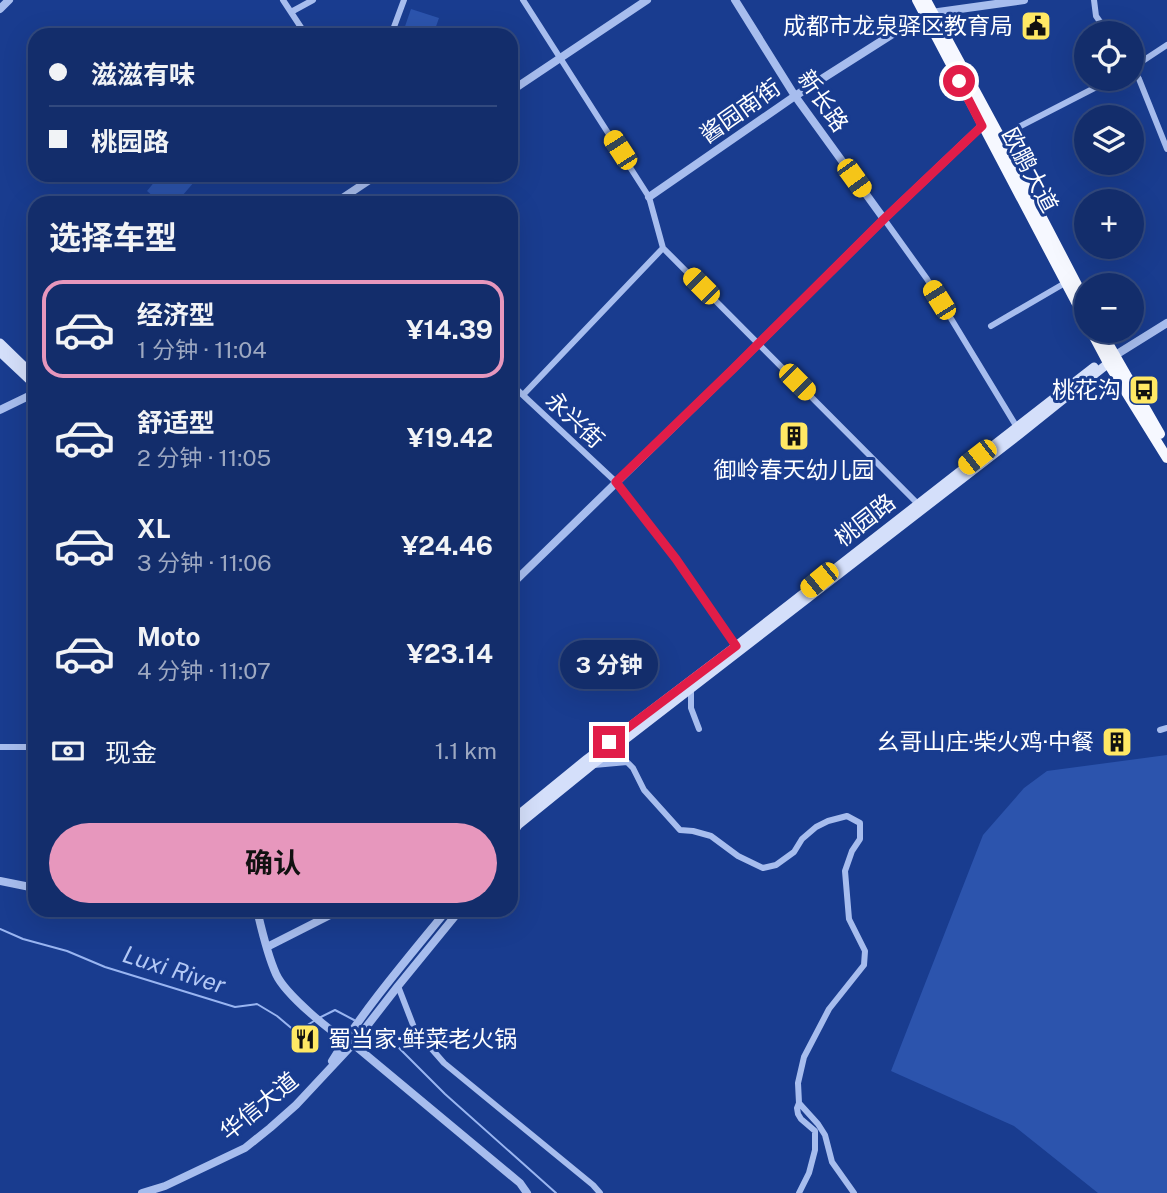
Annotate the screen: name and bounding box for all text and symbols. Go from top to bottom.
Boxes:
public building icon: 成都市龙泉驿区教育局 [1019,9,1053,43]
place label: 成都市龙泉驿区教育局 [783,12,1013,39]
map controls [1074,21,1144,343]
button: locate [1074,21,1144,91]
text: 滋滋有味 [91,59,195,90]
street label: 新长路 [793,65,854,137]
route start [943,65,975,97]
street label: 酱园南街 [694,73,785,148]
button: layers [1074,105,1144,175]
street label: 欧鹏大道 [997,123,1064,217]
text: 桃园路 [91,126,169,157]
car [600,127,641,173]
car [834,155,875,201]
button: + [1074,189,1144,259]
text: 选择车型 [49,219,177,256]
car [679,264,724,308]
button: − [1074,273,1144,343]
car [919,277,960,323]
icon: car [53,298,116,361]
text: 经济型 [137,299,215,330]
text: ¥14.39 [406,314,493,345]
text: 1 分钟 · 11:04 [137,336,267,363]
car [775,360,820,404]
bus stop icon: 桃花沟 [1127,373,1161,407]
place label: 桃花沟 [1052,376,1121,403]
street label: 永兴街 [541,386,610,453]
icon: car [53,406,116,469]
text: 舒适型 [137,407,215,438]
building icon: 御岭春天幼儿园 [777,419,811,453]
text: ¥19.42 [407,422,493,453]
car [954,436,1001,478]
text: 2 分钟 · 11:05 [137,444,271,471]
place label: 御岭春天幼儿园 [714,456,875,483]
street label: 桃园路 [829,488,900,551]
text: XL [137,513,171,544]
icon: car [53,514,116,577]
text: ¥24.46 [401,530,493,561]
text: 3 分钟 · 11:06 [137,549,272,576]
car [797,559,842,601]
text: Moto [137,621,200,652]
icon: car [53,622,116,685]
text: ¥23.14 [407,638,493,669]
callout: 3 分钟 [560,640,658,690]
text: 3 分钟 [576,651,642,678]
text: 4 分钟 · 11:07 [137,657,271,684]
building icon: 幺哥山庄·柴火鸡·中餐 [1100,725,1134,759]
route end [593,726,625,758]
place label: 幺哥山庄·柴火鸡·中餐 [876,728,1094,755]
icon: cash [49,732,87,770]
text: 现金 [105,737,157,768]
text: 1.1 km [435,737,497,764]
button: 确认 [49,823,497,903]
water label: Luxi River [119,939,230,999]
restaurant icon: 蜀当家·鲜菜老火锅 [288,1022,322,1056]
place label: 蜀当家·鲜菜老火锅 [328,1025,517,1052]
street label: 华信大道 [214,1066,303,1145]

